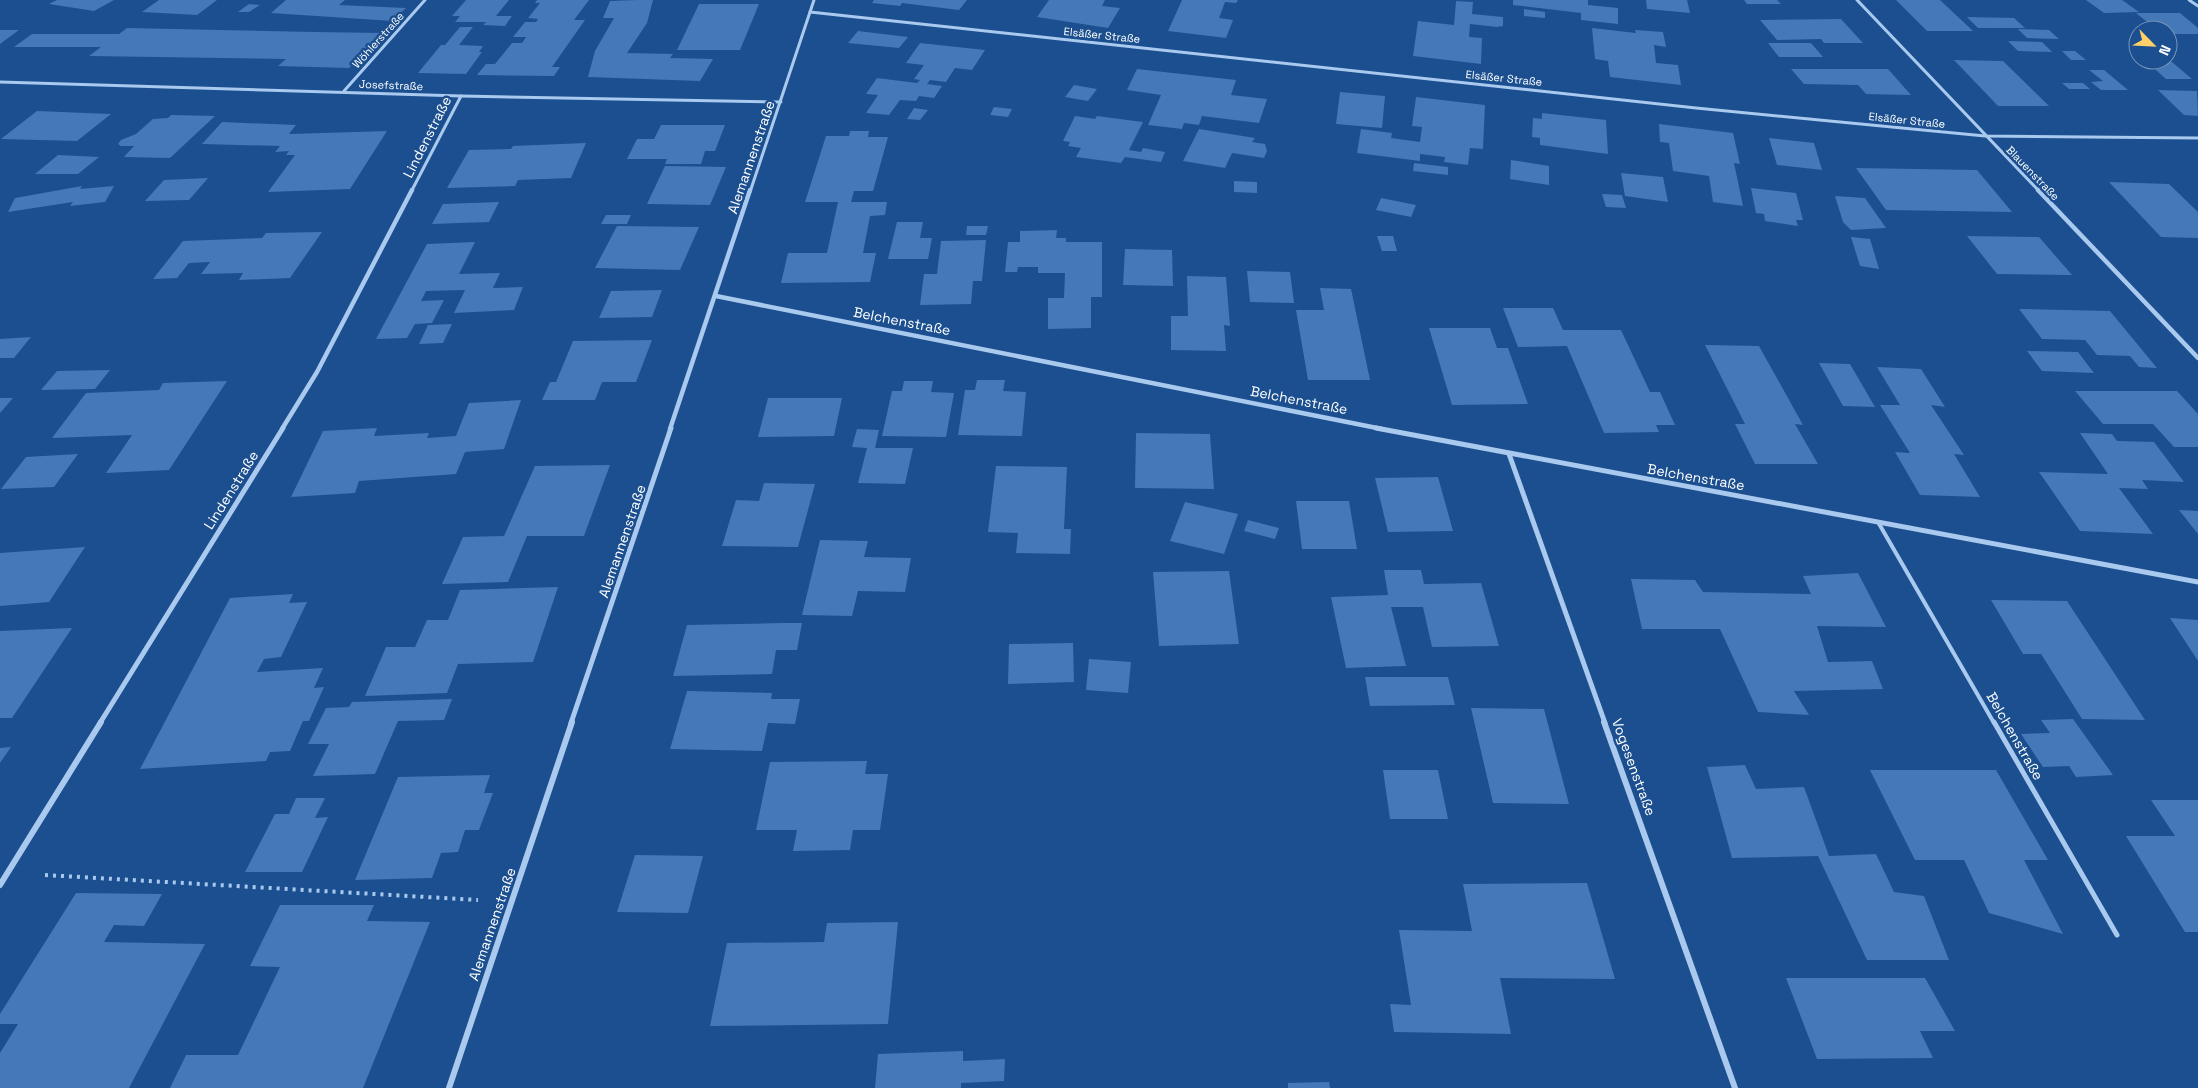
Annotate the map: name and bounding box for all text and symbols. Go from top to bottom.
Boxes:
street label: Wöhlerstraße [349,9,407,71]
north arrow [2128,20,2178,70]
street label: Elsäßer Straße [1063,24,1141,46]
text: N [2155,42,2175,58]
street label: Elsäßer Straße [1465,67,1543,89]
street label: Josefstraße [359,77,423,93]
street label: Lindenstraße [399,93,455,181]
street label: Alemannenstraße [723,98,779,216]
street label: Elsäßer Straße [1868,109,1946,131]
street label: Blauenstraße [2003,143,2063,203]
street label: Belchenstraße [852,303,952,339]
street label: Belchenstraße [1249,382,1349,418]
street label: Lindenstraße [200,447,262,533]
street label: Belchenstraße [1646,460,1746,494]
street label: Alemannenstraße [594,482,650,600]
street label: Belchenstraße [1983,689,2047,783]
street label: Vogesenstraße [1608,716,1660,818]
street label: Alemannenstraße [464,865,520,983]

